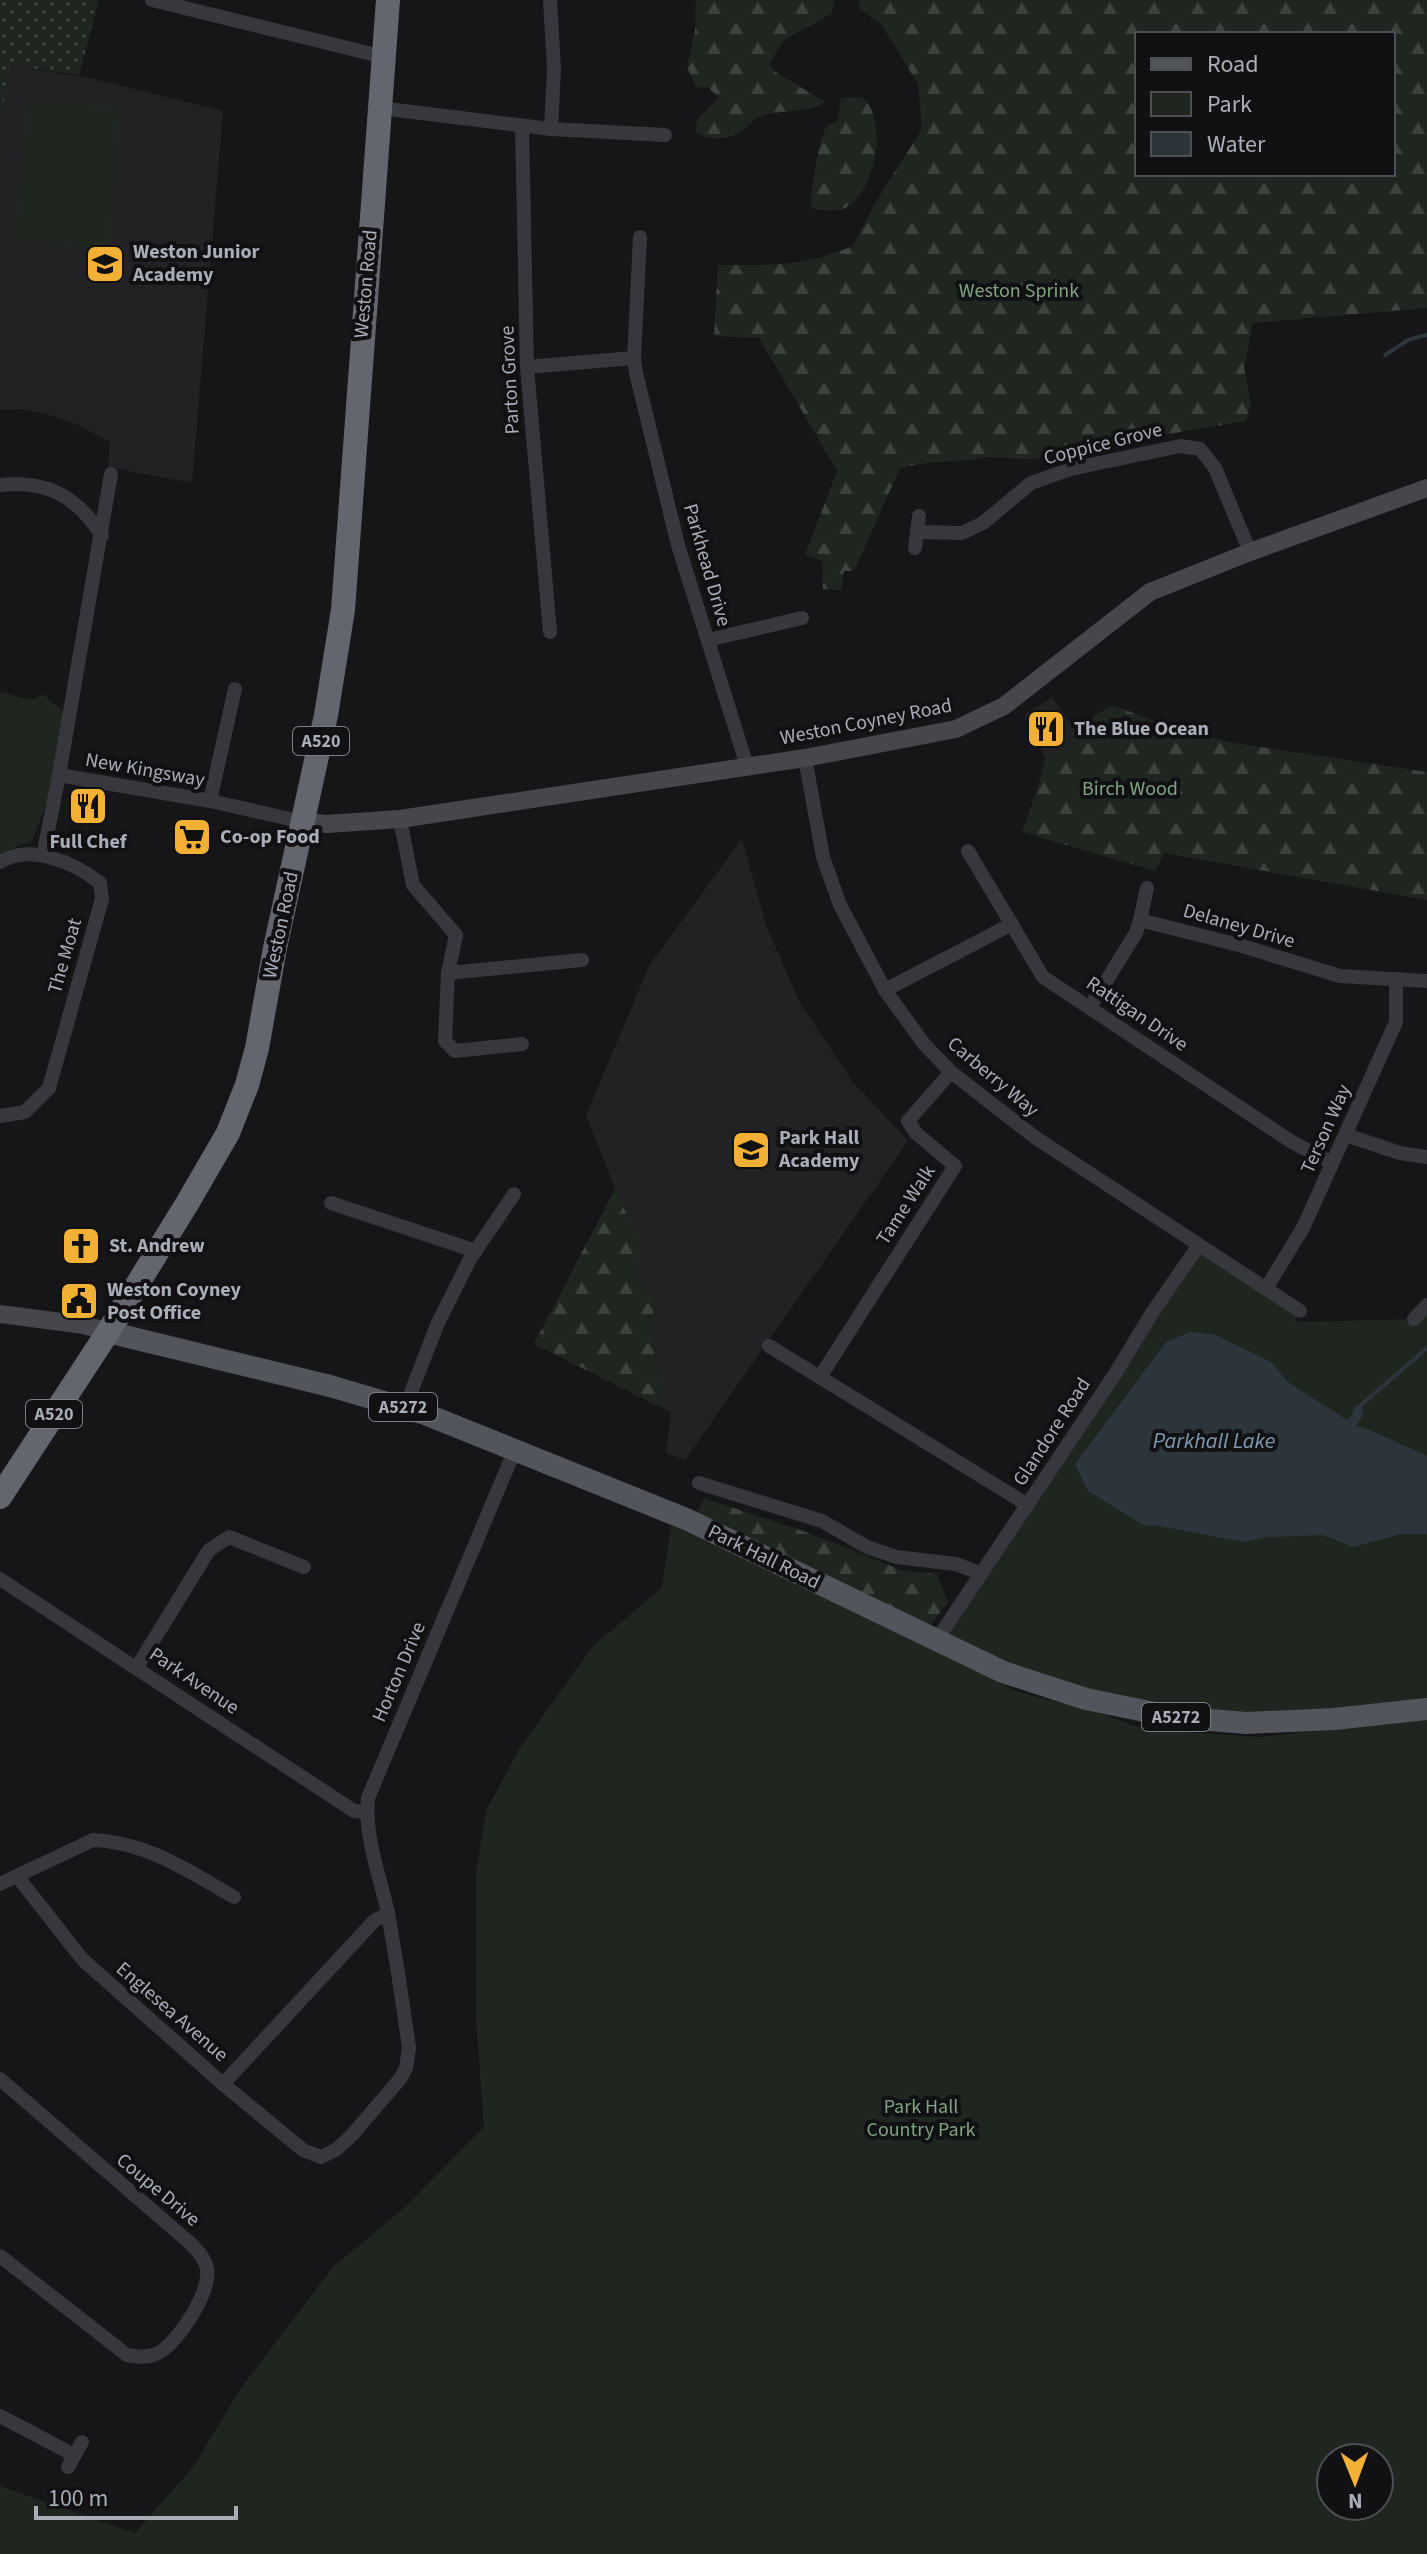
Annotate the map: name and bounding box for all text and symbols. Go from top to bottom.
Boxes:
legend [1135,32,1395,176]
text: Road [1207,47,1259,82]
text: Park [1207,87,1252,122]
text: Water [1207,127,1266,162]
street label: Weston Road [347,229,385,339]
place label: Weston Junior Academy [132,238,260,289]
school or university icon: Weston Junior Academy [84,243,126,285]
park label: Weston Sprink [959,277,1079,305]
street label: Parton Grove [493,325,527,435]
street label: Coppice Grove [1041,416,1165,472]
street label: Parkhead Drive [676,500,738,630]
street label: Weston Coyney Road [778,692,954,752]
restaurant icon: The Blue Ocean [1025,708,1067,750]
place label: The Blue Ocean [1074,715,1209,743]
road number: A520 [293,727,349,755]
street label: New Kingsway [83,746,208,794]
park label: Birch Wood [1082,775,1178,803]
restaurant icon: Full Chef [67,785,109,827]
supermarket icon: Co-op Food [171,816,213,858]
place label: Co-op Food [220,823,320,851]
place label: Full Chef [49,828,128,856]
street label: Weston Road [256,869,306,981]
street label: Delaney Drive [1180,897,1298,955]
street label: The Moat [41,915,89,997]
street label: Rattigan Drive [1081,970,1194,1058]
street label: Carberry Way [941,1030,1045,1124]
street label: Terson Way [1294,1079,1358,1178]
place label: Park Hall Academy [778,1124,860,1175]
school or university icon: Park Hall Academy [730,1129,772,1171]
street label: Tame Walk [870,1159,942,1251]
church icon: St. Andrew [60,1225,102,1267]
place label: St. Andrew [109,1232,205,1260]
place label: Weston Coyney Post Office [107,1276,242,1327]
public building icon: Weston Coyney Post Office [58,1280,100,1322]
street label: Glandore Road [1006,1372,1098,1492]
road number: A5272 [369,1393,437,1421]
road number: A520 [26,1400,82,1428]
water label: Parkhall Lake [1153,1425,1275,1457]
street label: Park Hall Road [703,1518,825,1596]
street label: Horton Drive [365,1617,433,1726]
street label: Park Avenue [143,1641,245,1721]
road number: A5272 [1142,1703,1210,1731]
street label: Englesea Avenue [110,1955,234,2069]
park label: Park Hall Country Park [866,2093,976,2144]
street label: Coupe Drive [110,2147,206,2233]
north arrow [1315,2442,1395,2522]
scale bar [36,2470,236,2520]
text: 100 m [48,2481,108,2516]
text: N [1348,2485,1363,2517]

